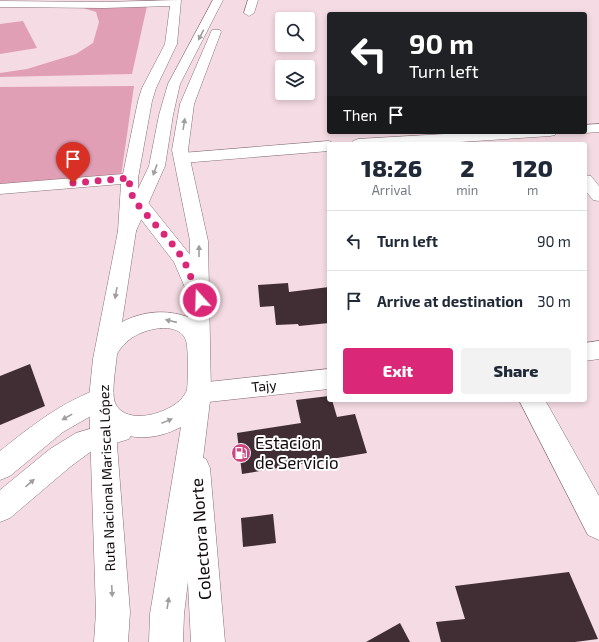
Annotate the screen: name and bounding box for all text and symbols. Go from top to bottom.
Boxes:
map controls [275,12,315,100]
button: search [275,12,315,52]
text: 90 m [409,26,474,60]
icon: left [343,28,395,80]
one-way arrow [197,29,204,40]
button: layers [275,60,315,100]
text: Turn left [409,60,479,82]
icon: arrive [385,104,407,126]
text: Then [343,106,377,124]
one-way arrow [181,118,187,130]
pin [56,142,90,183]
icon: arrive [62,148,84,170]
text: 18:26 [361,153,422,182]
text: 2 [460,153,474,182]
text: 120 [512,153,553,182]
one-way arrow [151,164,157,176]
text: Arrival [372,182,411,198]
text: min [456,182,478,198]
text: m [527,182,538,198]
icon: left [343,230,365,252]
text: Turn left [377,232,438,250]
text: 90 m [537,232,571,250]
one-way arrow [196,244,202,257]
position arrow [179,279,221,321]
one-way arrow [113,286,119,299]
icon: arrive [343,290,365,312]
text: Arrive at destination [377,292,523,310]
text: 30 m [537,292,571,310]
one-way arrow [165,318,178,324]
button: Exit [343,348,453,394]
button: Share [461,348,571,394]
street label: Tajy [250,376,278,395]
street label: Ruta Nacional Mariscal López [95,384,118,572]
one-way arrow [61,414,73,421]
one-way arrow [162,418,174,424]
place label: Estacion de Servicio [255,432,339,472]
fuel station icon: Estacion de Servicio [230,442,252,464]
one-way arrow [25,478,35,487]
street label: Colectora Norte [186,478,214,601]
one-way arrow [109,585,115,598]
one-way arrow [165,597,171,609]

